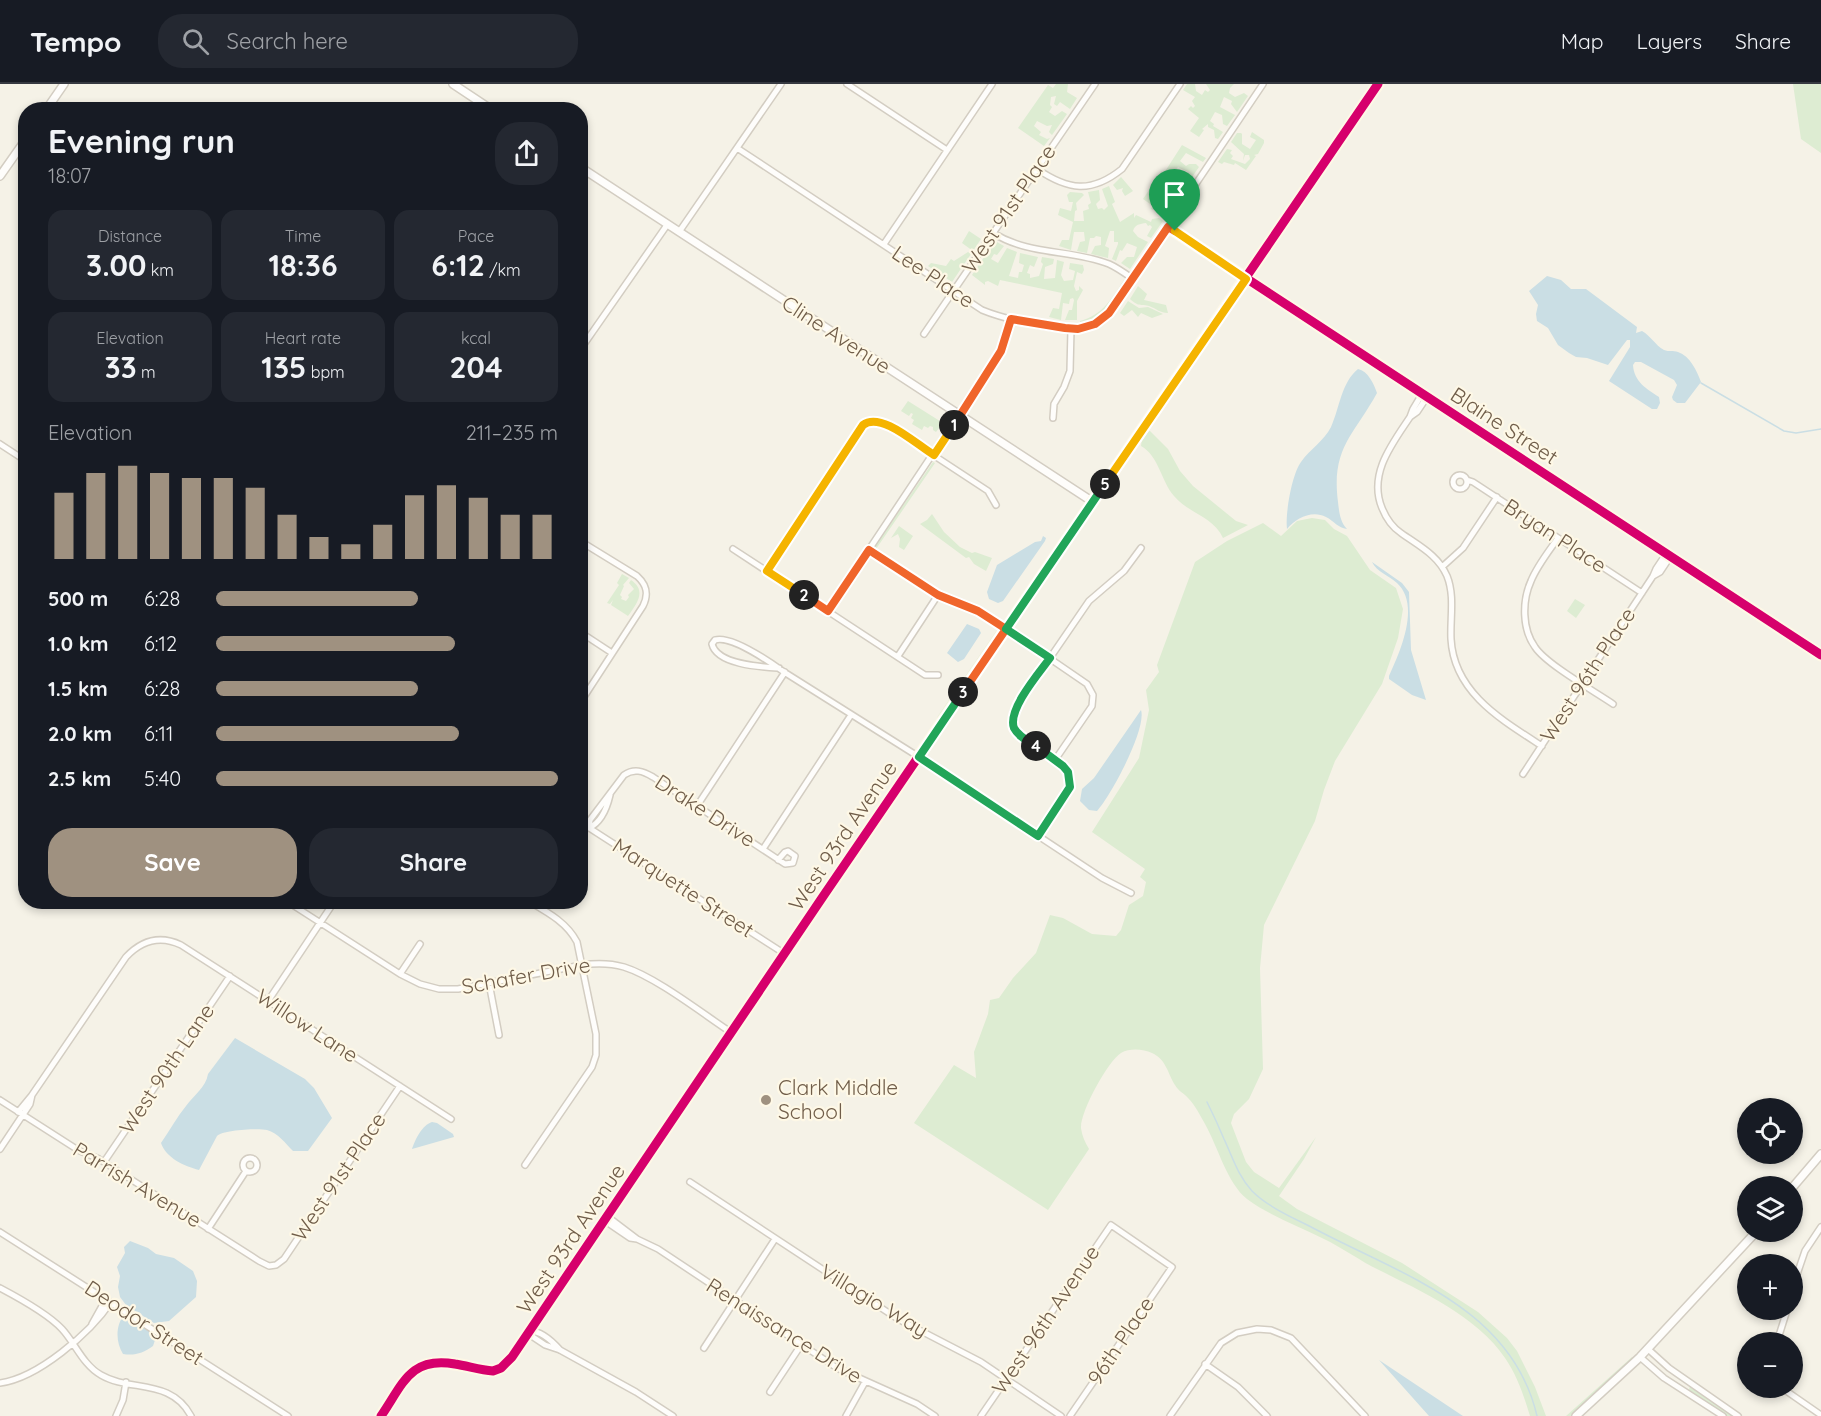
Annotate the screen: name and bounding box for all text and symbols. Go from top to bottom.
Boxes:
search box [158,14,578,68]
text: Tempo [30,24,122,59]
icon: search [179,25,212,58]
text: Search here [227,27,348,55]
text: Map [1561,28,1604,54]
text: Layers [1637,28,1702,54]
text: Share [1735,28,1791,54]
text: Evening run [48,120,235,161]
button: share [495,122,558,185]
street label: West 91st Place [956,139,1061,278]
text: 18:07 [48,163,91,188]
pin [1149,169,1200,231]
icon: arrive [1158,178,1191,211]
text: Distance [98,226,162,246]
text: Time [285,226,321,246]
text: Pace [458,226,494,246]
street label: Lee Place [888,239,980,313]
text: 3.00 [86,246,146,284]
text: 18:36 [269,246,338,284]
text: 6:12 [431,246,485,284]
text: km [146,260,174,280]
text: /km [485,260,521,280]
street label: Cline Avenue [777,289,896,379]
text: Elevation [96,328,164,348]
text: Heart rate [265,328,341,348]
text: kcal [461,328,491,348]
text: 33 [104,348,137,386]
text: 135 [261,348,306,386]
text: 204 [449,348,503,386]
text: m [137,362,156,382]
text: bpm [306,362,345,382]
street label: Blaine Street [1446,381,1563,470]
pin: 1 [939,410,969,440]
text: 1 [951,415,957,435]
text: Elevation [48,420,132,445]
text: 211–235 m [466,420,558,445]
pin: 5 [1090,469,1120,499]
text: 5 [1100,474,1110,494]
street label: Bryan Place [1499,492,1612,578]
pin: 2 [789,580,819,610]
text: 2 [799,585,809,605]
text: 500 m [48,586,108,611]
text: 6:28 [144,586,180,611]
street label: West 96th Place [1534,602,1640,747]
text: 1.0 km [48,631,108,656]
text: 6:12 [144,631,177,656]
text: 1.5 km [48,676,108,701]
text: 6:28 [144,676,180,701]
pin: 3 [948,677,978,707]
text: 3 [959,682,967,702]
text: 2.0 km [48,721,112,746]
text: 6:11 [144,721,173,746]
pin: 4 [1021,731,1051,761]
text: 4 [1031,736,1041,756]
street label: West 93rd Avenue [782,756,902,915]
text: 2.5 km [48,766,111,791]
text: 5:40 [144,766,181,791]
street label: Drake Drive [650,768,761,852]
button: Save [48,828,297,897]
button: Share [309,828,558,897]
street label: Marquette Street [608,832,759,943]
street label: Schafer Drive [459,951,592,999]
street label: Willow Lane [252,983,363,1068]
street label: West 90th Lane [113,998,219,1138]
place label: Clark Middle School [778,1074,898,1124]
marker: Clark Middle School [759,1093,773,1107]
map controls [1737,1098,1803,1398]
button: locate [1737,1098,1803,1164]
street label: West 91st Place [286,1107,391,1246]
street label: Parrish Avenue [69,1136,206,1233]
street label: West 93rd Avenue [510,1159,630,1318]
button: layers [1737,1176,1803,1242]
street label: West 96th Avenue [986,1240,1105,1399]
button: + [1737,1254,1803,1320]
street label: Villagio Way [816,1258,933,1343]
street label: Renaissance Drive [702,1272,867,1389]
street label: Deodor Street [80,1274,209,1370]
street label: 96th Place [1081,1291,1159,1389]
button: − [1737,1332,1803,1398]

